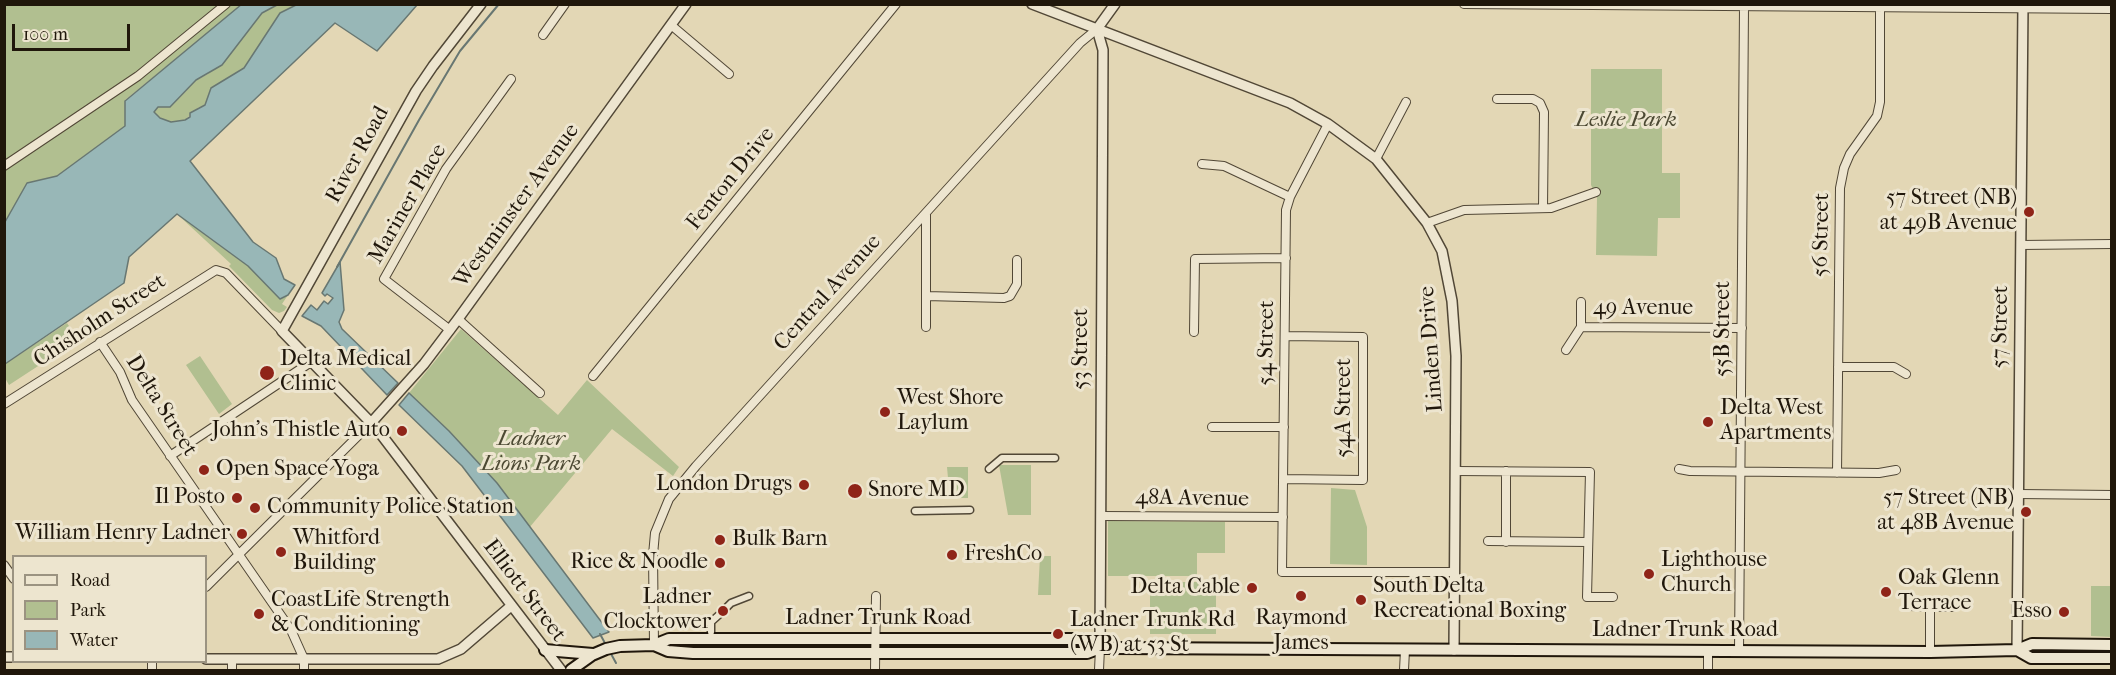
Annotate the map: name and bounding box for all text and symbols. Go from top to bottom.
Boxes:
scale bar [15,12,134,50]
text: 100 m [23,24,68,45]
street label: River Road [321,102,395,208]
park label: Leslie Park [1575,108,1677,134]
street label: Westminster Avenue [449,119,585,293]
street label: Fenton Drive [681,122,781,236]
street label: Mariner Place [363,139,453,269]
place label: 57 Street (NB) at 49B Avenue [1880,186,2017,237]
street label: 56 Street [1808,193,1836,277]
marker: 57 Street (NB) at 49B Avenue [2022,205,2036,219]
street label: Central Avenue [769,229,887,357]
street label: Chisholm Street [29,269,171,373]
street label: 55B Street [1711,281,1737,377]
street label: Linden Drive [1414,285,1450,413]
street label: 57 Street [1987,285,2015,369]
street label: 49 Avenue [1593,296,1693,322]
street label: 54 Street [1253,300,1281,386]
street label: 53 Street [1069,308,1095,390]
place label: Delta Medical Clinic [280,347,411,398]
street label: Delta Street [120,351,202,461]
street label: 54A Street [1332,358,1358,458]
marker: Delta Medical Clinic [258,364,276,382]
place label: West Shore Laylum [897,386,1003,438]
place label: Delta West Apartments [1720,396,1831,448]
marker: West Shore Laylum [878,405,892,419]
marker: Delta West Apartments [1701,415,1715,429]
place label: John's Thistle Auto [212,418,390,444]
marker: John's Thistle Auto [395,424,409,438]
park label: Ladner Lions Park [481,427,581,478]
place label: Open Space Yoga [216,457,379,483]
marker: Open Space Yoga [197,463,211,477]
place label: London Drugs [656,472,792,498]
marker: London Drugs [797,478,811,492]
place label: Snore MD [868,478,965,504]
marker: Snore MD [846,482,864,500]
place label: Il Posto [155,485,225,511]
street label: 48A Avenue [1135,485,1249,513]
place label: 57 Street (NB) at 48B Avenue [1877,486,2014,538]
marker: Il Posto [230,491,244,505]
place label: Community Police Station [267,495,514,521]
marker: Community Police Station [248,501,262,515]
marker: 57 Street (NB) at 48B Avenue [2019,505,2033,519]
place label: William Henry Ladner [15,521,230,547]
place label: Whitford Building [293,526,380,578]
marker: William Henry Ladner [235,527,249,541]
place label: Bulk Barn [732,527,828,553]
marker: Bulk Barn [713,533,727,547]
street label: Elliott Street [477,535,571,647]
place label: FreshCo [964,542,1042,568]
marker: Whitford Building [274,545,288,559]
marker: FreshCo [945,548,959,562]
place label: Lighthouse Church [1661,548,1767,600]
place label: Rice & Noodle [570,550,708,576]
legend [12,555,207,663]
marker: Rice & Noodle [713,556,727,570]
place label: Oak Glenn Terrace [1898,566,2000,618]
marker: Lighthouse Church [1642,567,1656,581]
text: Road [70,570,110,591]
place label: South Delta Recreational Boxing [1373,574,1566,626]
place label: Delta Cable [1131,575,1240,601]
marker: Delta Cable [1245,581,1259,595]
place label: Ladner Clocktower [603,585,711,636]
marker: Oak Glenn Terrace [1879,585,1893,599]
place label: CoastLife Strength & Conditioning [271,588,450,640]
marker: Raymond James [1294,589,1308,603]
marker: South Delta Recreational Boxing [1354,593,1368,607]
place label: Esso [2011,599,2052,625]
text: Park [70,600,106,621]
marker: Ladner Clocktower [716,604,730,618]
marker: Esso [2057,605,2071,619]
street label: Ladner Trunk Road [785,606,971,632]
place label: Raymond James [1255,606,1347,658]
marker: CoastLife Strength & Conditioning [252,607,266,621]
place label: Ladner Trunk Rd (WB) at 53 St [1070,608,1235,660]
street label: Ladner Trunk Road [1592,618,1778,644]
marker: Ladner Trunk Rd (WB) at 53 St [1051,627,1065,641]
text: Water [70,630,118,651]

